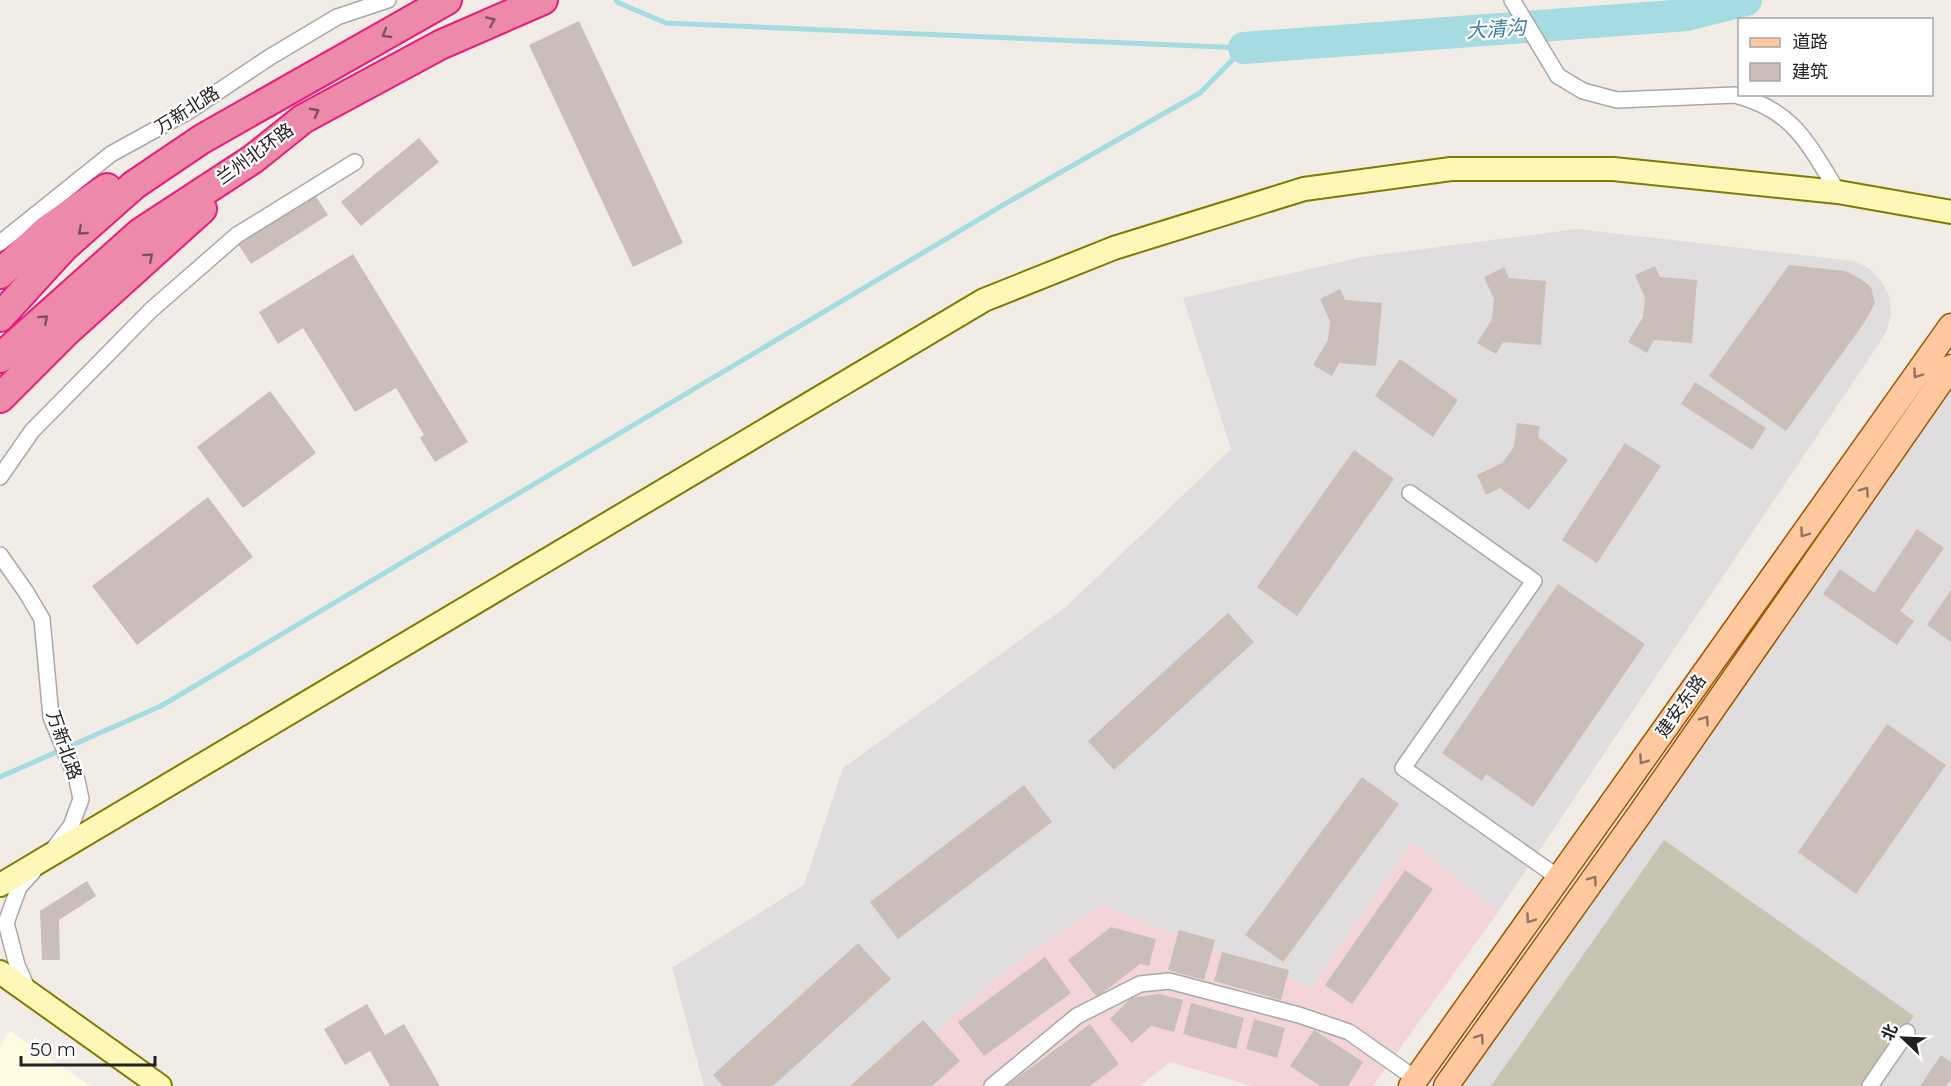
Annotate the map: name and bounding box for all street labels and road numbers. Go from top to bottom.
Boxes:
street label: 万新北路 [151,82,223,138]
street label: 兰州北环路 [212,119,298,189]
street label: 建安东路 [1651,670,1711,742]
street label: 万新北路 [42,707,86,783]

